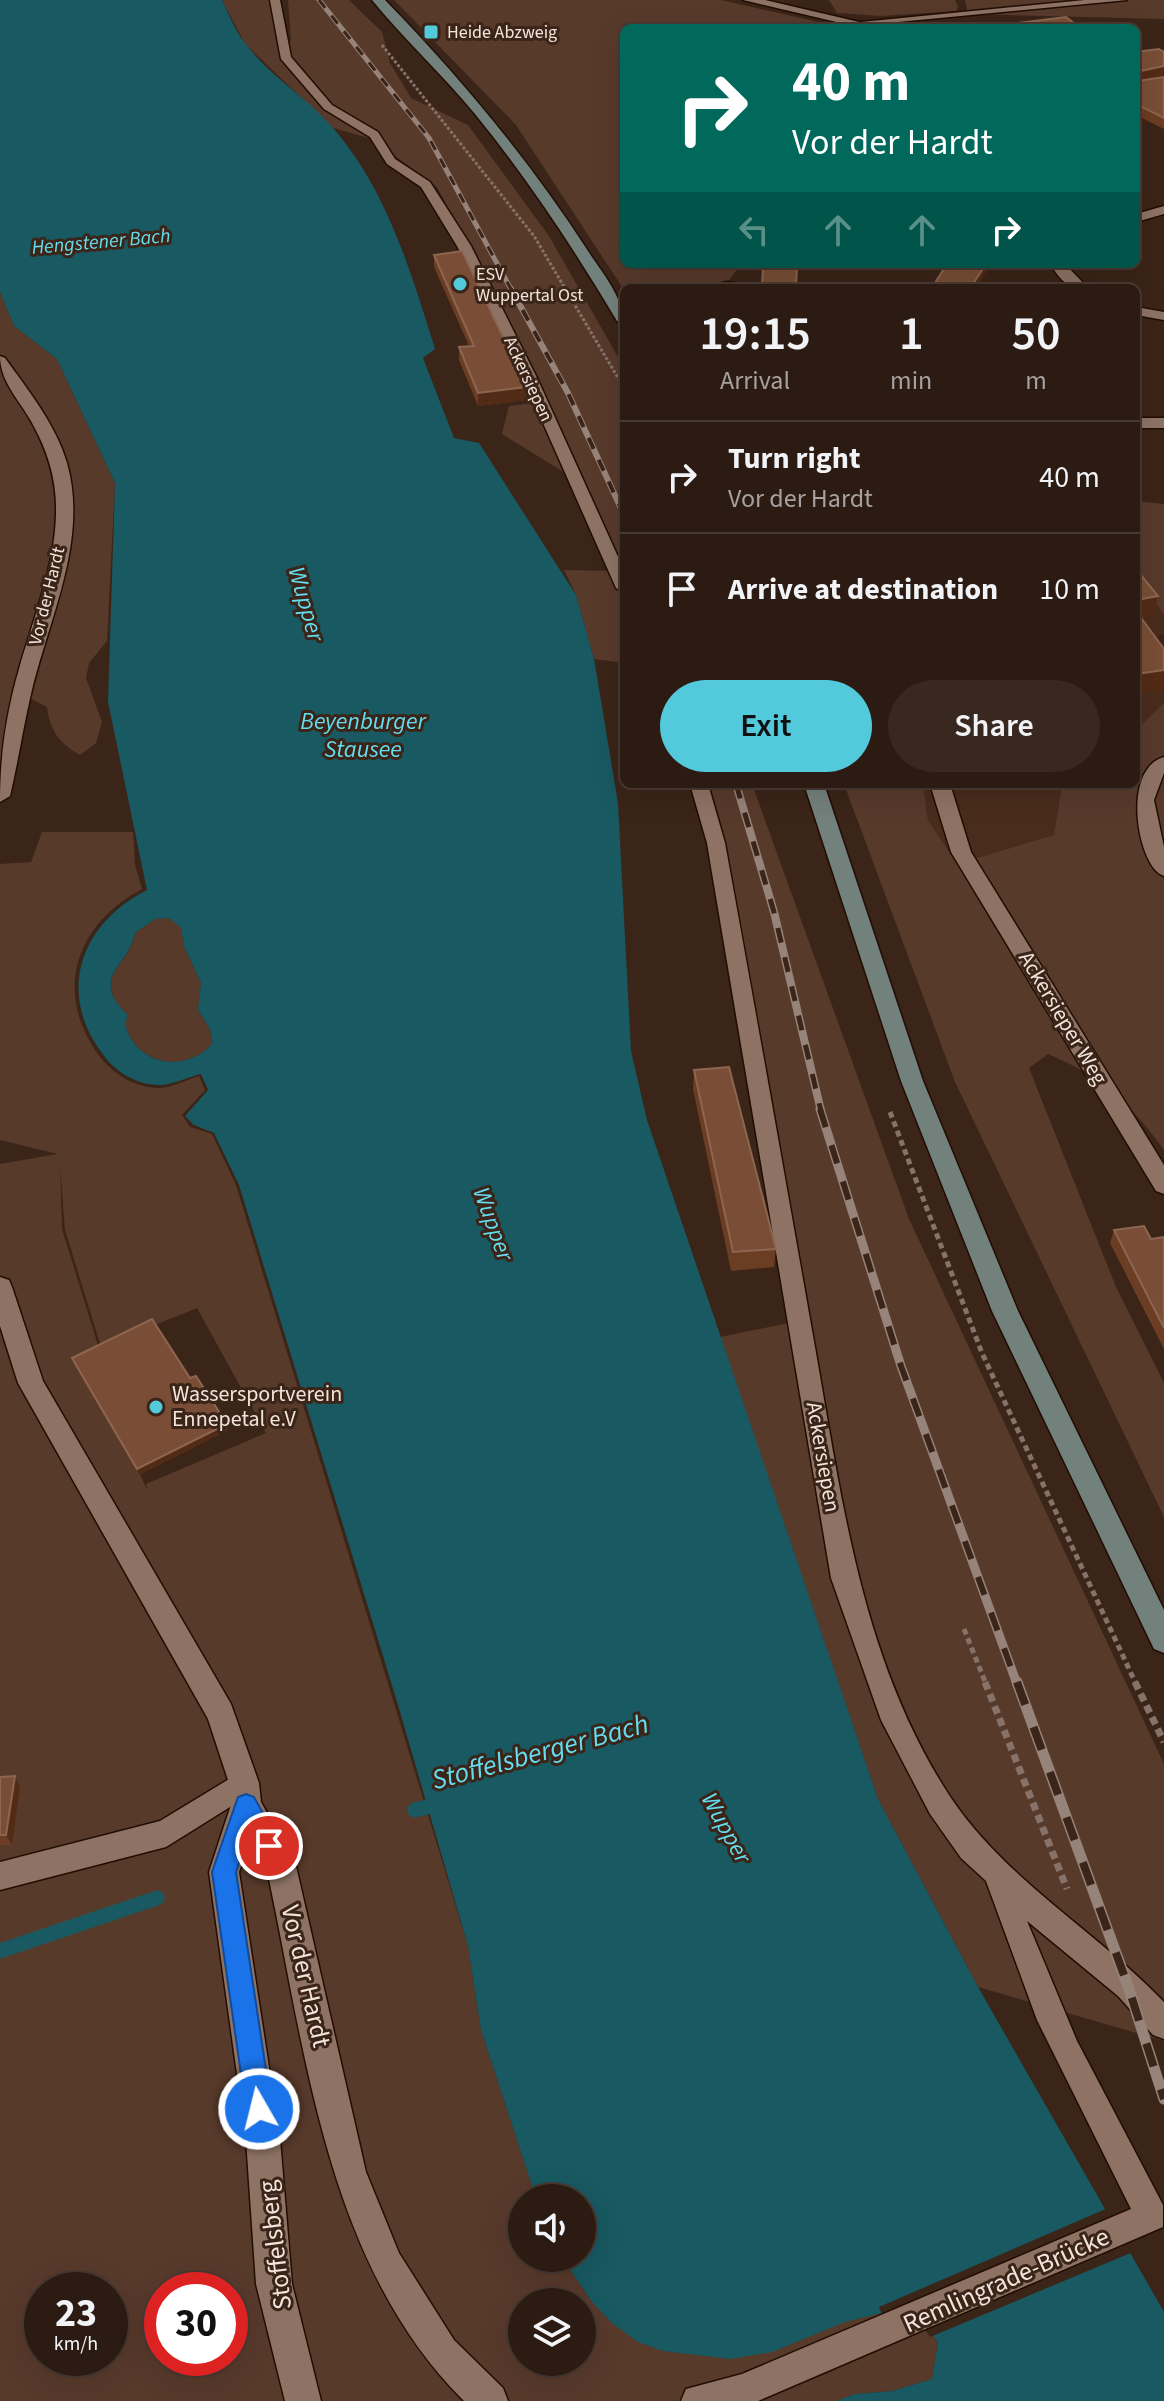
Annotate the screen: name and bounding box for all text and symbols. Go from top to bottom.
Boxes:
place label: Heide Abzweig [447,20,557,45]
marker: Heide Abzweig [422,23,440,41]
text: 40 m [792,43,910,122]
icon: right [660,56,764,160]
text: Vor der Hardt [792,117,993,168]
icon: left [732,208,776,252]
icon: ahead [816,208,860,252]
icon: ahead [900,208,944,252]
icon: right [984,208,1028,252]
water label: Hengstener Bach [30,222,172,262]
place label: ESV Wuppertal Ost [476,262,583,308]
marker: ESV Wuppertal Ost [451,275,469,293]
text: 19:15 [699,300,811,368]
text: 1 [899,300,924,368]
text: 50 [1012,300,1061,368]
street label: Ackersiepen [497,332,559,426]
text: Arrival [720,362,790,399]
text: min [890,362,932,399]
text: m [1025,362,1047,399]
text: Turn right [728,437,860,480]
icon: right [660,455,704,499]
text: 40 m [1039,456,1100,499]
text: Vor der Hardt [728,480,873,517]
street label: Vor der Hardt [23,544,71,648]
water label: Wupper [279,563,334,647]
icon: arrive [660,567,704,611]
text: Arrive at destination [728,568,998,611]
text: 10 m [1039,568,1100,611]
button: Exit [660,680,872,772]
button: Share [888,680,1100,772]
water label: Beyenburger Stausee [300,704,428,767]
street label: Ackersieper Weg [1010,945,1116,1091]
water label: Wupper [464,1182,523,1267]
place label: Wassersportverein Ennepetal e.V [172,1378,342,1435]
marker: Wassersportverein Ennepetal e.V [147,1398,165,1416]
street label: Ackersiepen [798,1399,848,1515]
water label: Stoffelsberger Bach [427,1704,653,1800]
water label: Wupper [692,1786,761,1871]
pin [235,1812,303,1880]
icon: arrive [247,1824,291,1868]
street label: Vor der Hardt [272,1901,340,2051]
position arrow [217,2067,301,2151]
street label: Stoffelsberg [249,2178,301,2312]
map controls [508,2184,596,2376]
button: sound [508,2184,596,2272]
street label: Remlingrade-Brücke [897,2218,1115,2342]
speed limit sign: 30 [144,2272,248,2376]
text: 23 [55,2285,97,2342]
button: layers [508,2288,596,2376]
text: km/h [54,2330,98,2358]

